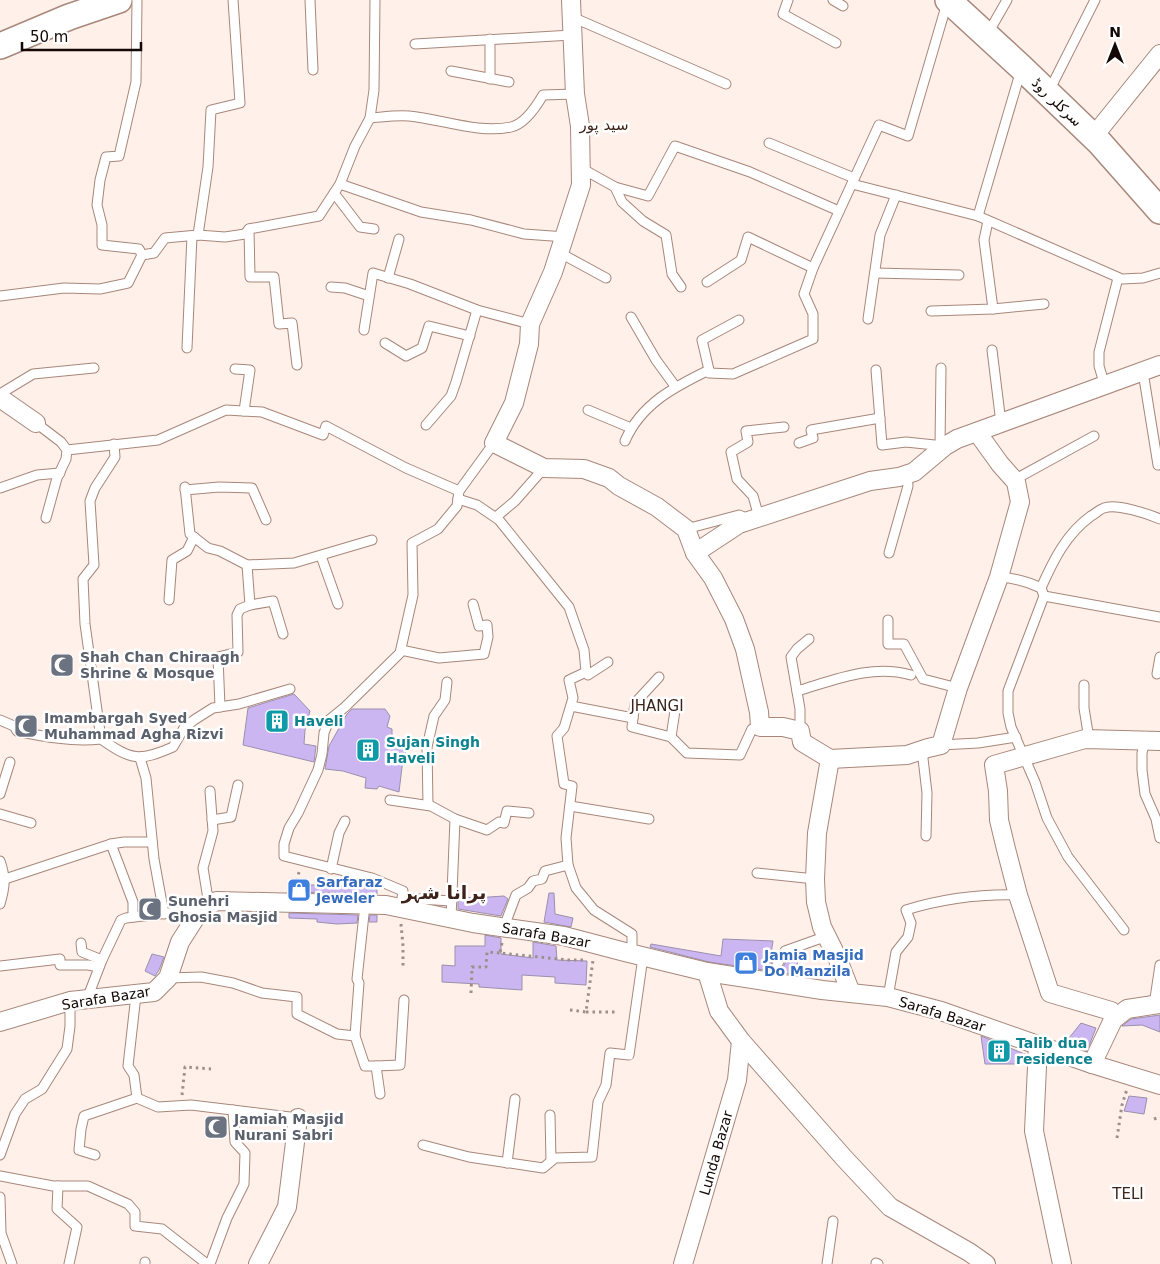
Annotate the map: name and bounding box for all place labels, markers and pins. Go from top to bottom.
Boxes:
place label: Shah Chan Chiraagh Shrine & Mosque [80,649,240,681]
mosque icon: Shah Chan Chiraagh Shrine & Mosque [49,652,75,678]
building icon: Haveli [264,708,290,734]
place label: Imambargah Syed Muhammad Agha Rizvi [44,710,224,742]
mosque icon: Imambargah Syed Muhammad Agha Rizvi [13,713,39,739]
place label: Haveli [294,713,343,729]
place label: Sujan Singh Haveli [386,734,480,766]
building icon: Sujan Singh Haveli [355,737,381,763]
place label: Sarfaraz Jeweler [315,874,382,906]
shop icon: Sarfaraz Jeweler [286,877,312,903]
place label: Sunehri Ghosia Masjid [168,893,278,925]
mosque icon: Sunehri Ghosia Masjid [137,896,163,922]
place label: Jamia Masjid Do Manzila [763,947,864,979]
shop icon: Jamia Masjid Do Manzila [733,950,759,976]
place label: Talib dua residence [1016,1035,1093,1067]
building icon: Talib dua residence [986,1038,1012,1064]
place label: Jamiah Masjid Nurani Sabri [233,1111,344,1143]
mosque icon: Jamiah Masjid Nurani Sabri [203,1114,229,1140]

